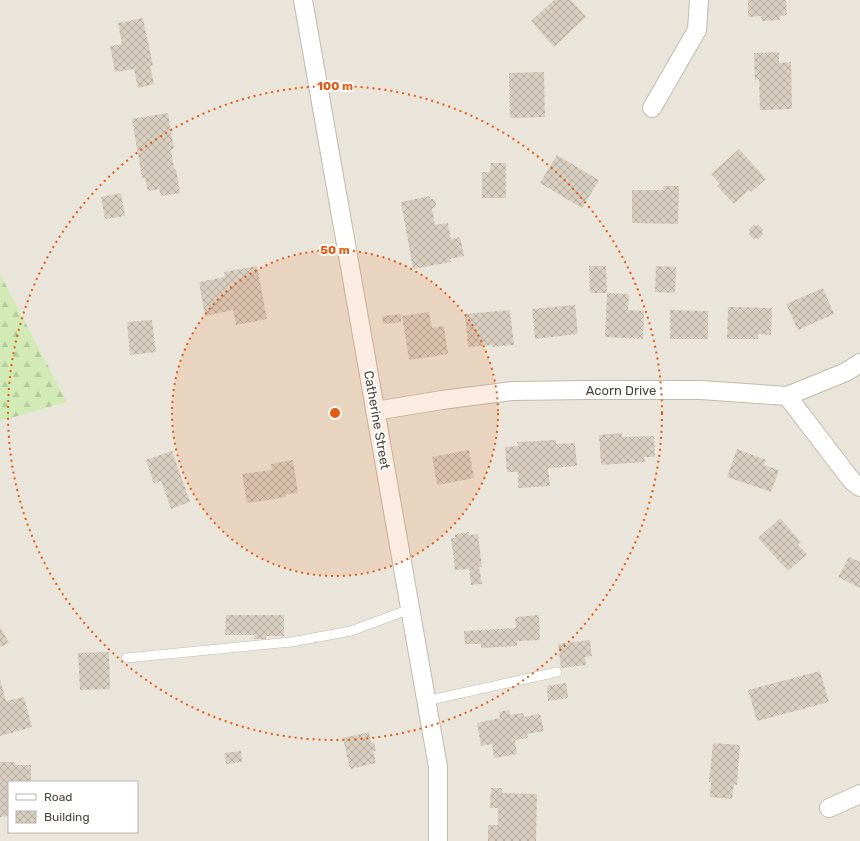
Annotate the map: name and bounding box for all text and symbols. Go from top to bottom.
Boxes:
text: 100 m [317,79,353,93]
text: 50 m [320,243,350,257]
street label: Catherine Street [361,369,393,471]
street label: Acorn Drive [586,383,656,398]
centre of rings [328,406,342,420]
legend [8,781,138,833]
text: Road [44,790,72,804]
text: Building [44,810,90,824]

